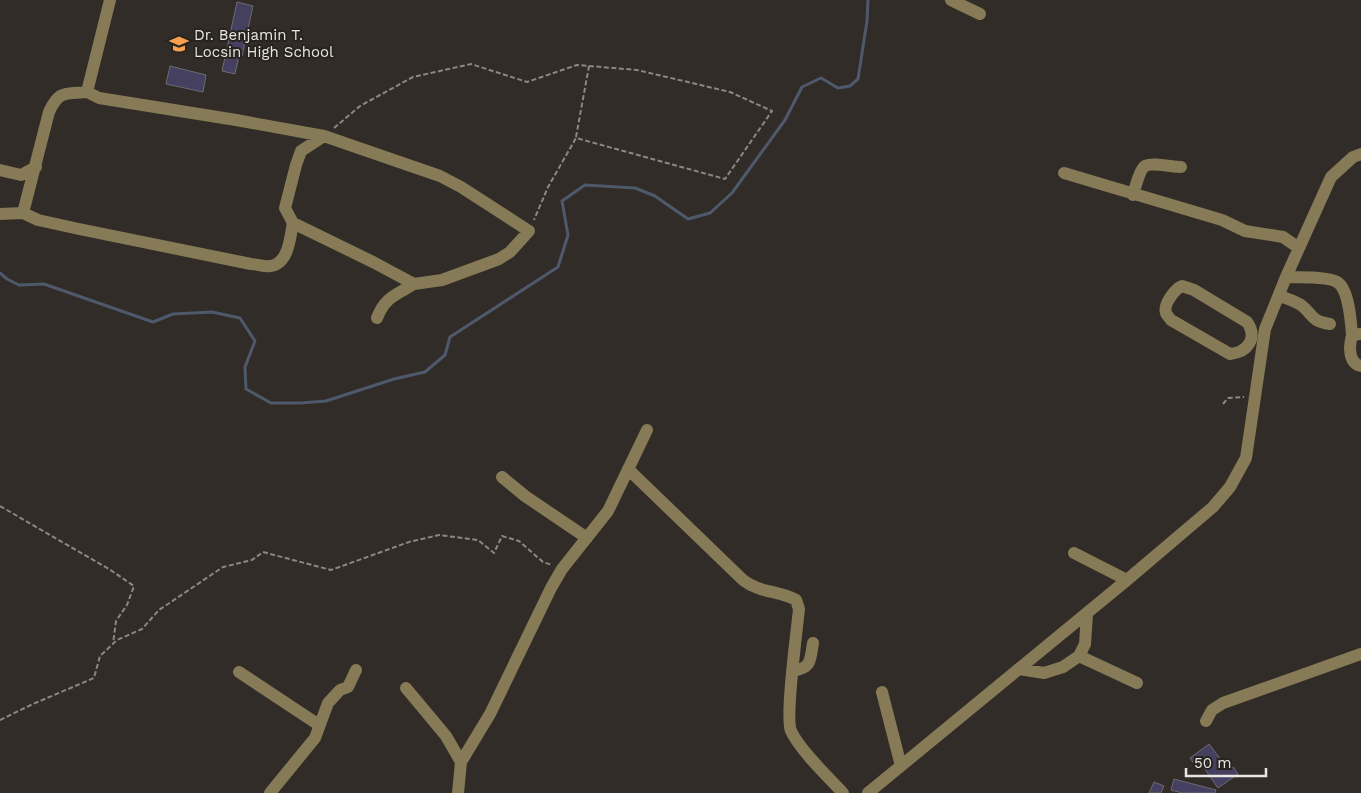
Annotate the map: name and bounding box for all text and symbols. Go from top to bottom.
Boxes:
place label: Dr. Benjamin T. Locsin High School [194,26,334,61]
school or university icon: Dr. Benjamin T. Locsin High School [168,33,190,55]
scale bar [1186,746,1266,778]
text: 50 m [1194,754,1231,772]

